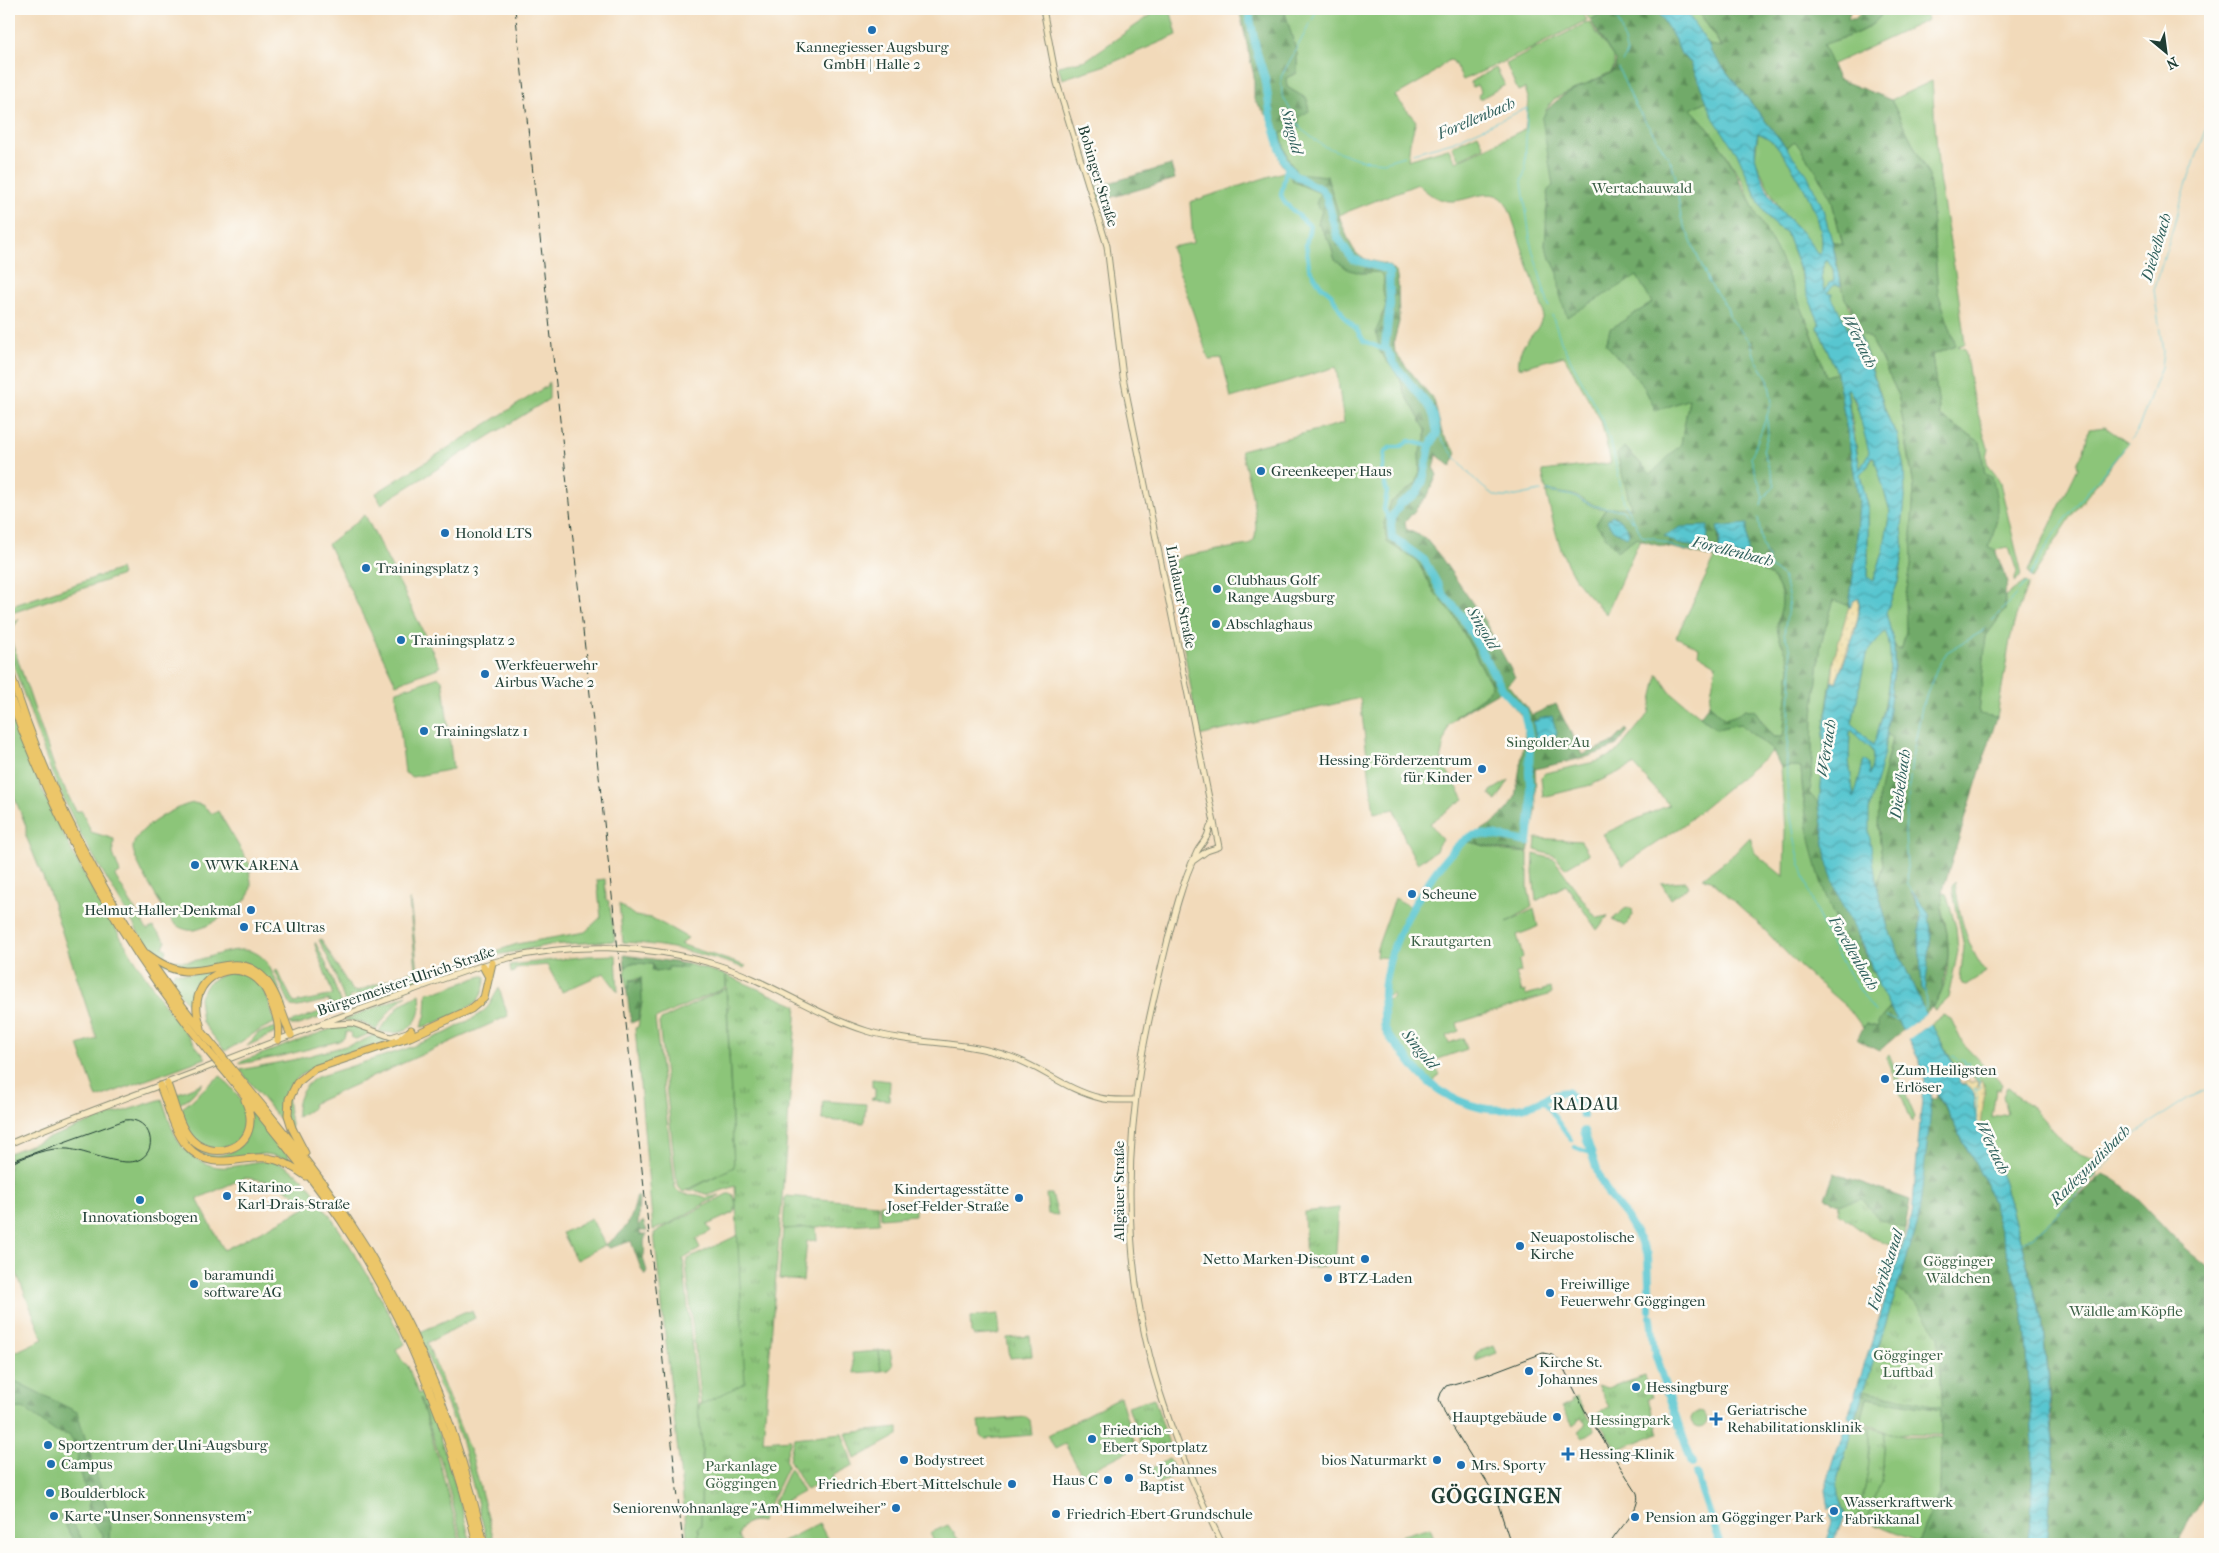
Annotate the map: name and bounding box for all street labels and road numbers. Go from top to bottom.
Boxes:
street label: Bobinger Straße [1074,123,1122,230]
street label: Lindauer Straße [1162,544,1200,651]
street label: Bürgermeister-Ulrich-Straße [315,942,498,1020]
street label: Allgäuer Straße [1110,1140,1128,1242]

